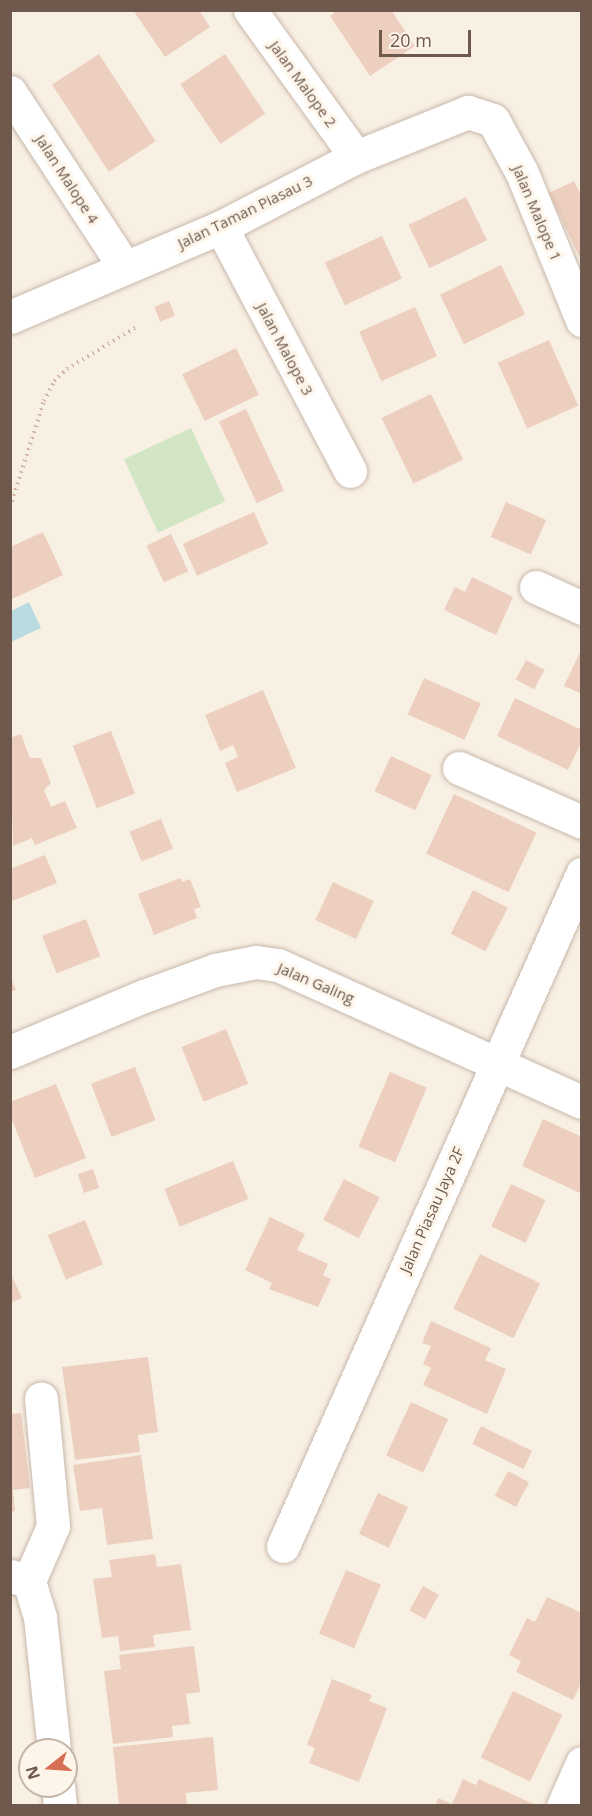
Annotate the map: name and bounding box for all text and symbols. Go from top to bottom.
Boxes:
scale bar [382,18,474,56]
text: 20 m [390,28,432,52]
street label: Jalan Malope 2 [266,37,340,131]
street label: Jalan Malope 4 [32,131,102,227]
street label: Jalan Malope 1 [509,162,565,264]
street label: Jalan Taman Piasau 3 [175,172,315,252]
street label: Jalan Malope 3 [253,300,317,398]
street label: Jalan Galing [275,959,357,1007]
street label: Jalan Piasau Jaya 2F [396,1144,468,1276]
north arrow [18,1738,78,1798]
text: N [20,1763,45,1782]

